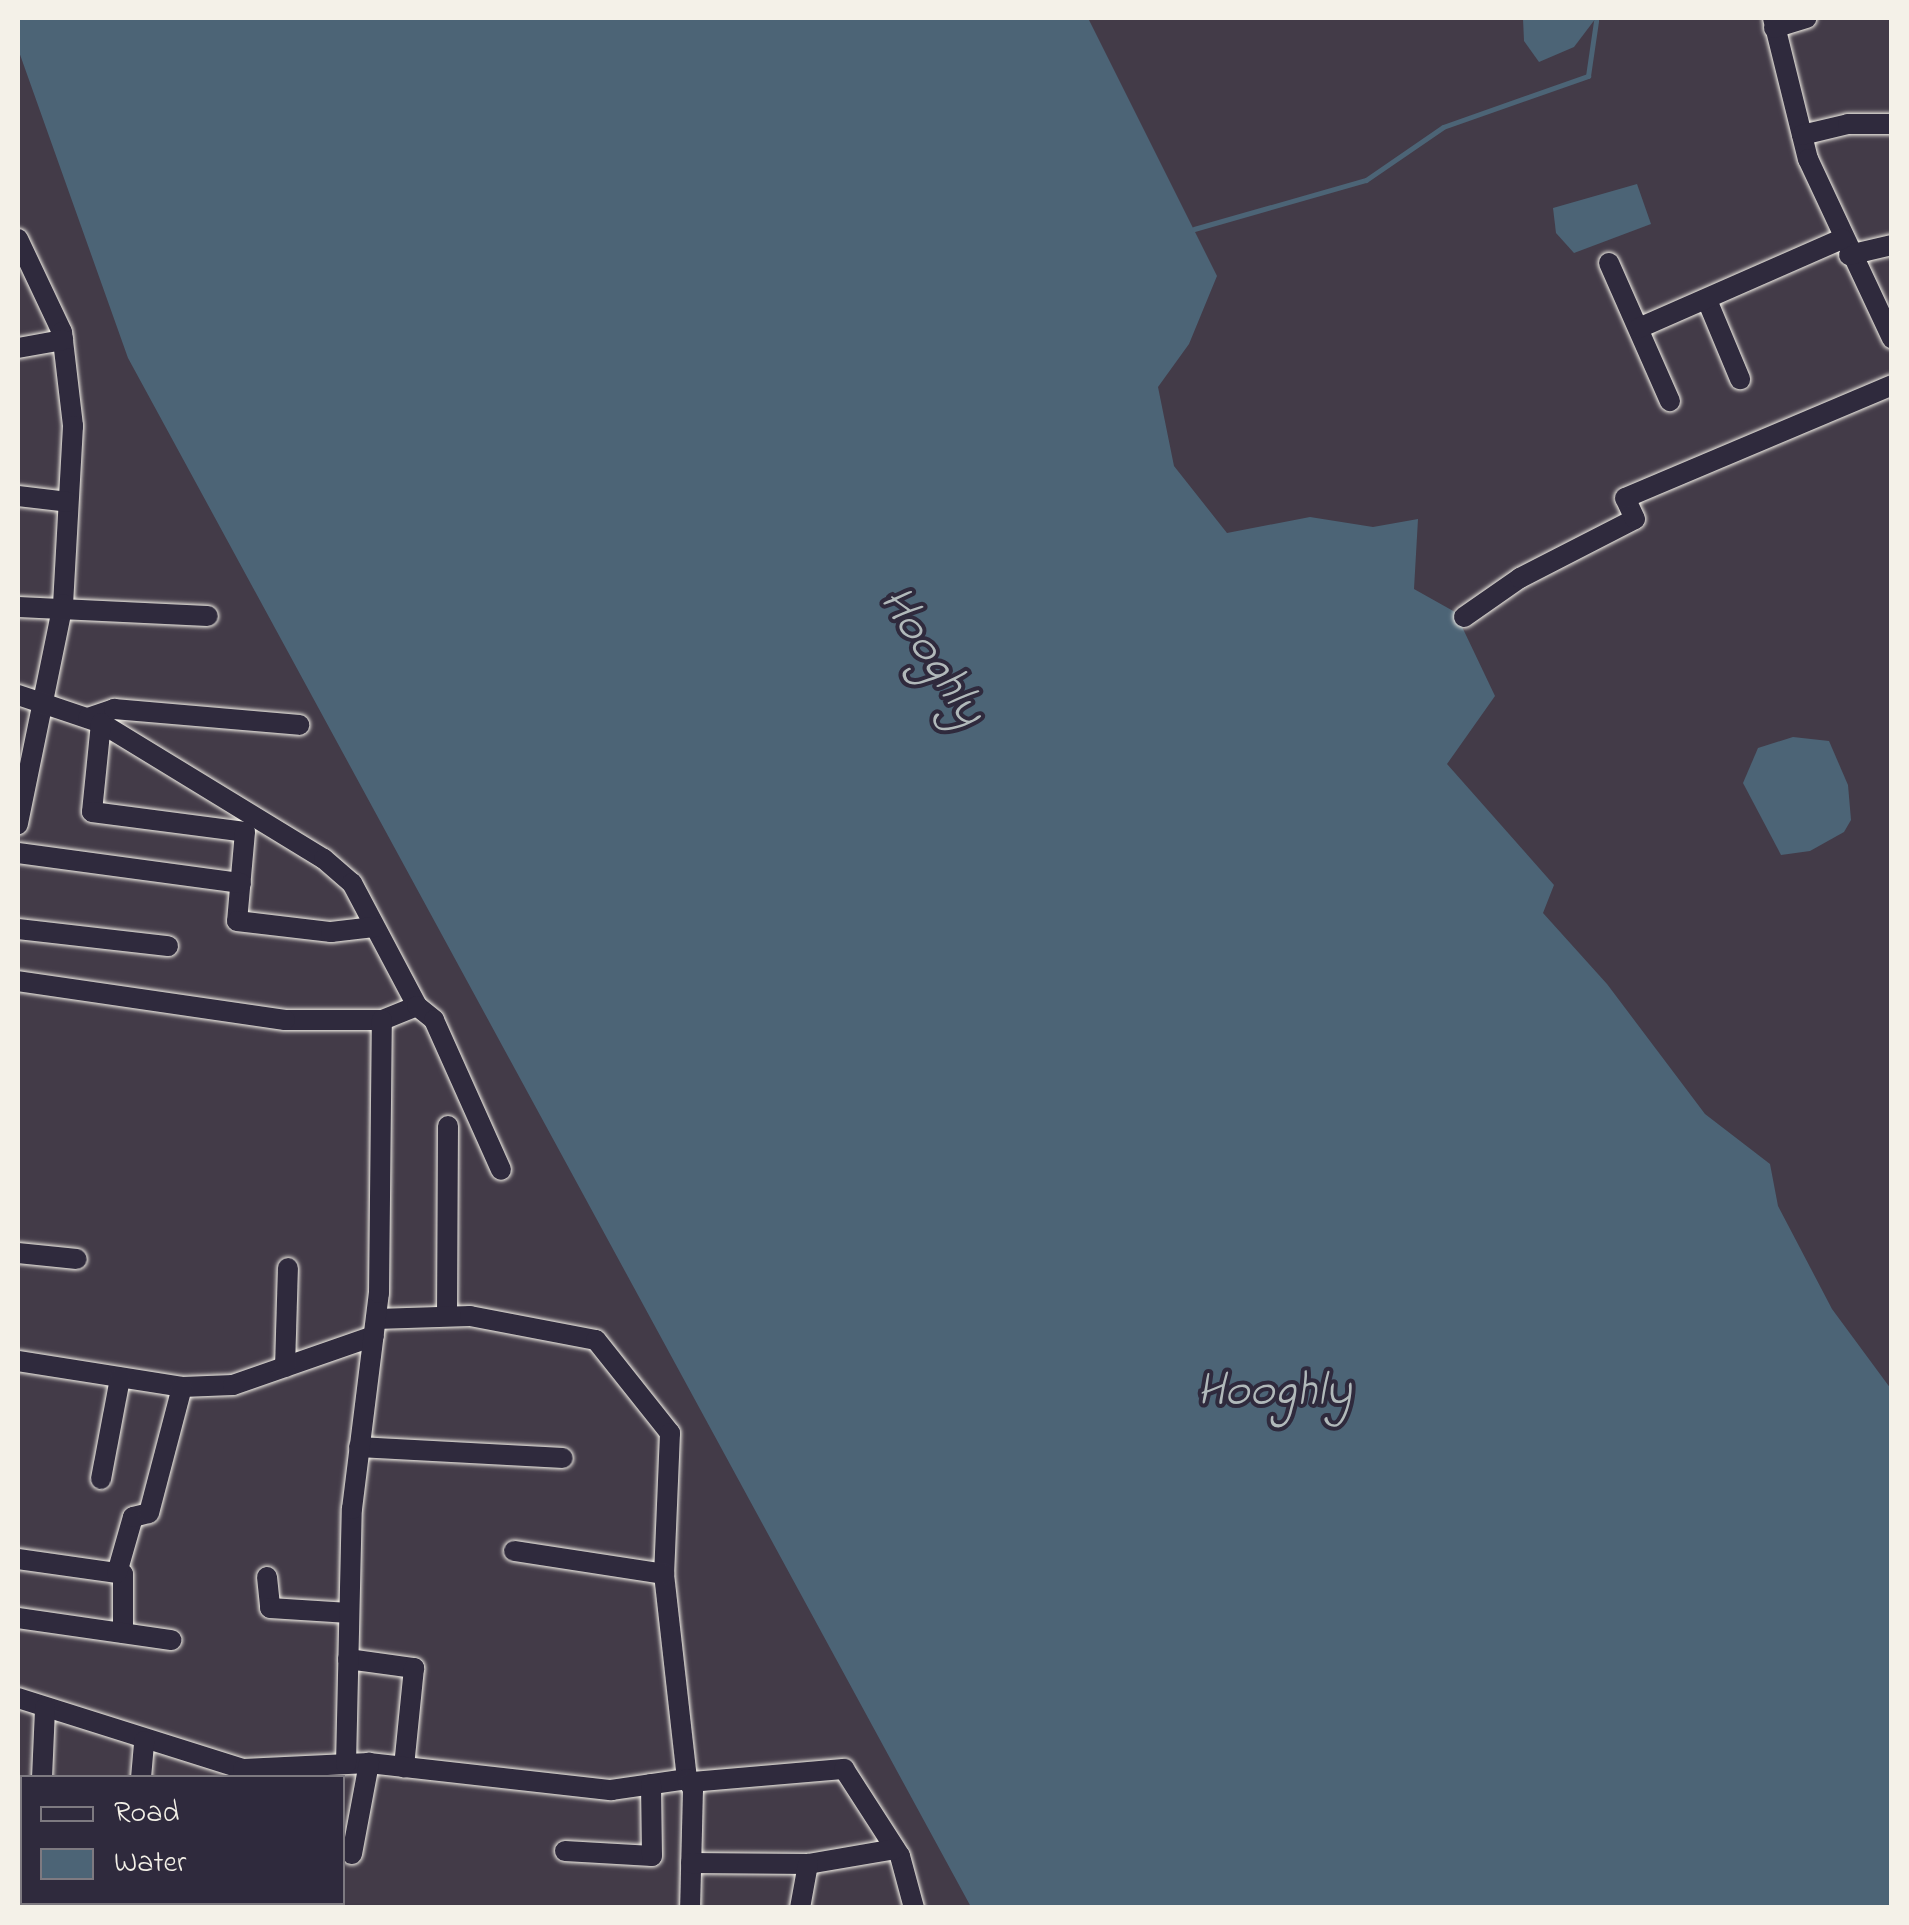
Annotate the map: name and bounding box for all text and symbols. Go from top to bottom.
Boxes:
water label: Hooghly [865,576,997,738]
water label: Hooghly [1196,1364,1352,1422]
legend [20,1775,345,1905]
text: Road [114,1792,179,1836]
text: Water [114,1842,186,1886]

